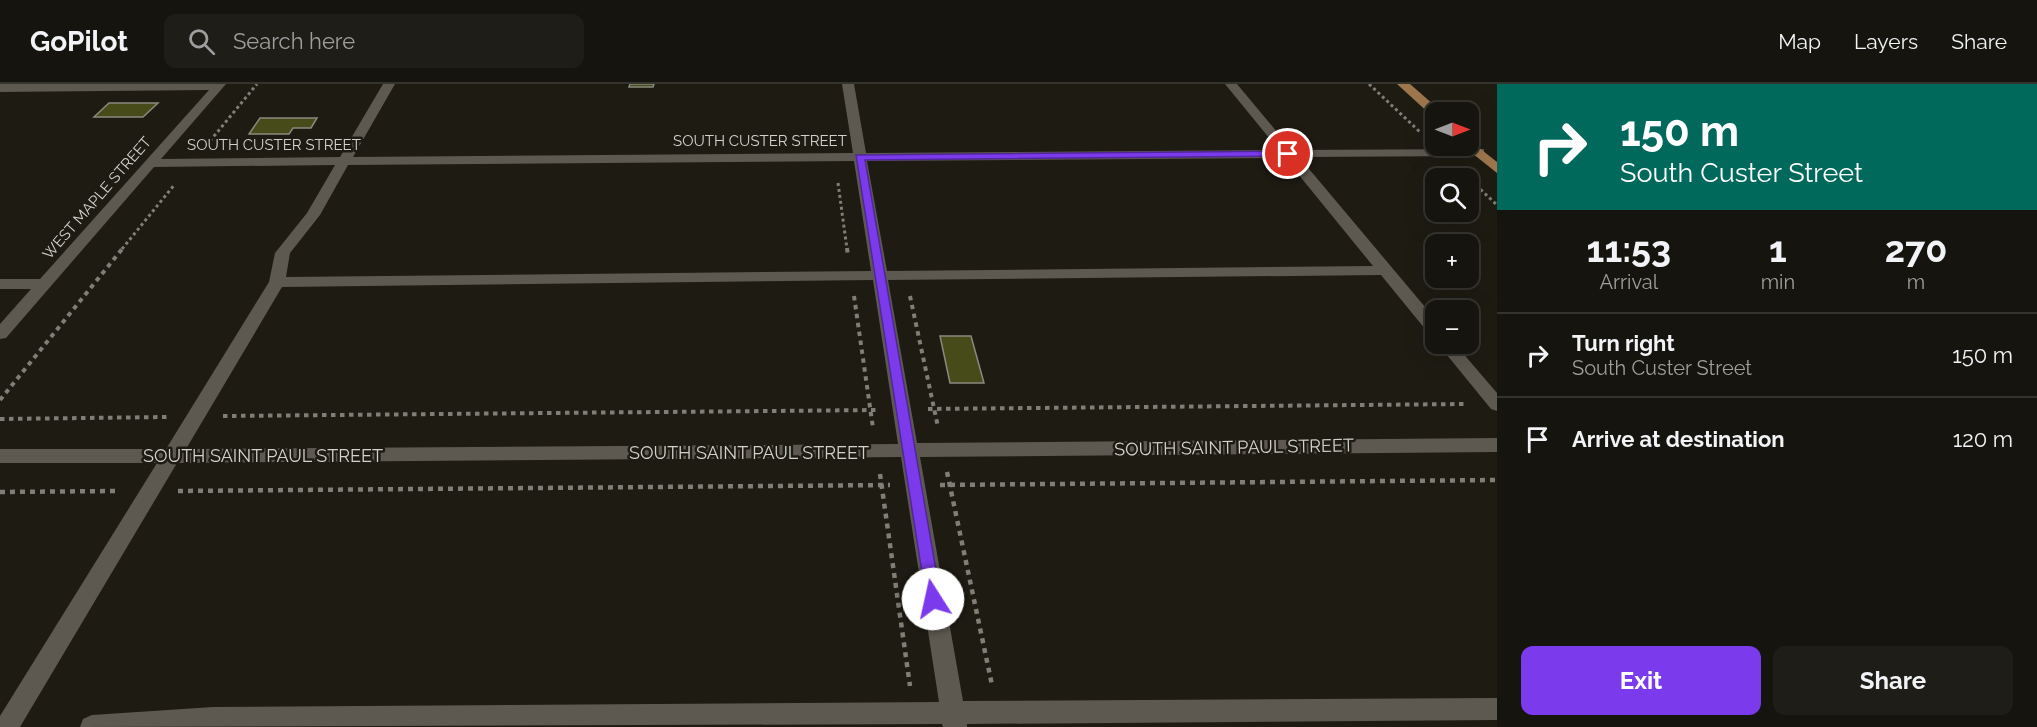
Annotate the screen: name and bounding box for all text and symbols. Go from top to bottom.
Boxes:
search box [164,14,584,68]
text: GoPilot [30,25,128,58]
icon: search [185,25,218,58]
text: Search here [233,28,355,54]
text: Map [1778,29,1821,54]
text: Layers [1854,29,1918,54]
text: Share [1951,29,2007,54]
north arrow [1425,102,1479,156]
map controls [1425,102,1479,354]
text: 150 m [1620,107,1739,156]
icon: right [1521,108,1599,186]
pin [1262,128,1313,179]
street label: SOUTH CUSTER STREET [673,132,847,150]
street label: WEST MAPLE STREET [39,133,155,263]
street label: SOUTH CUSTER STREET [187,136,361,154]
icon: arrive [1271,137,1304,170]
text: South Custer Street [1620,157,1863,188]
button: search [1425,168,1479,222]
text: 11:53 [1587,228,1671,270]
text: 1 [1769,228,1787,270]
text: 270 [1885,228,1947,270]
button: + [1425,234,1479,288]
text: Arrival [1600,270,1658,294]
text: min [1761,270,1795,294]
text: m [1907,270,1925,294]
button: − [1425,300,1479,354]
text: Turn right [1572,330,1675,356]
icon: right [1521,339,1554,372]
text: 150 m [1952,342,2013,368]
text: South Custer Street [1572,356,1752,380]
icon: arrive [1521,423,1554,456]
text: Arrive at destination [1572,426,1785,452]
text: 120 m [1953,426,2013,452]
street label: SOUTH SAINT PAUL STREET [1114,434,1354,460]
street label: SOUTH SAINT PAUL STREET [629,442,869,463]
street label: SOUTH SAINT PAUL STREET [143,445,383,466]
position arrow [901,567,965,631]
button: Exit [1521,646,1761,715]
button: Share [1773,646,2013,715]

